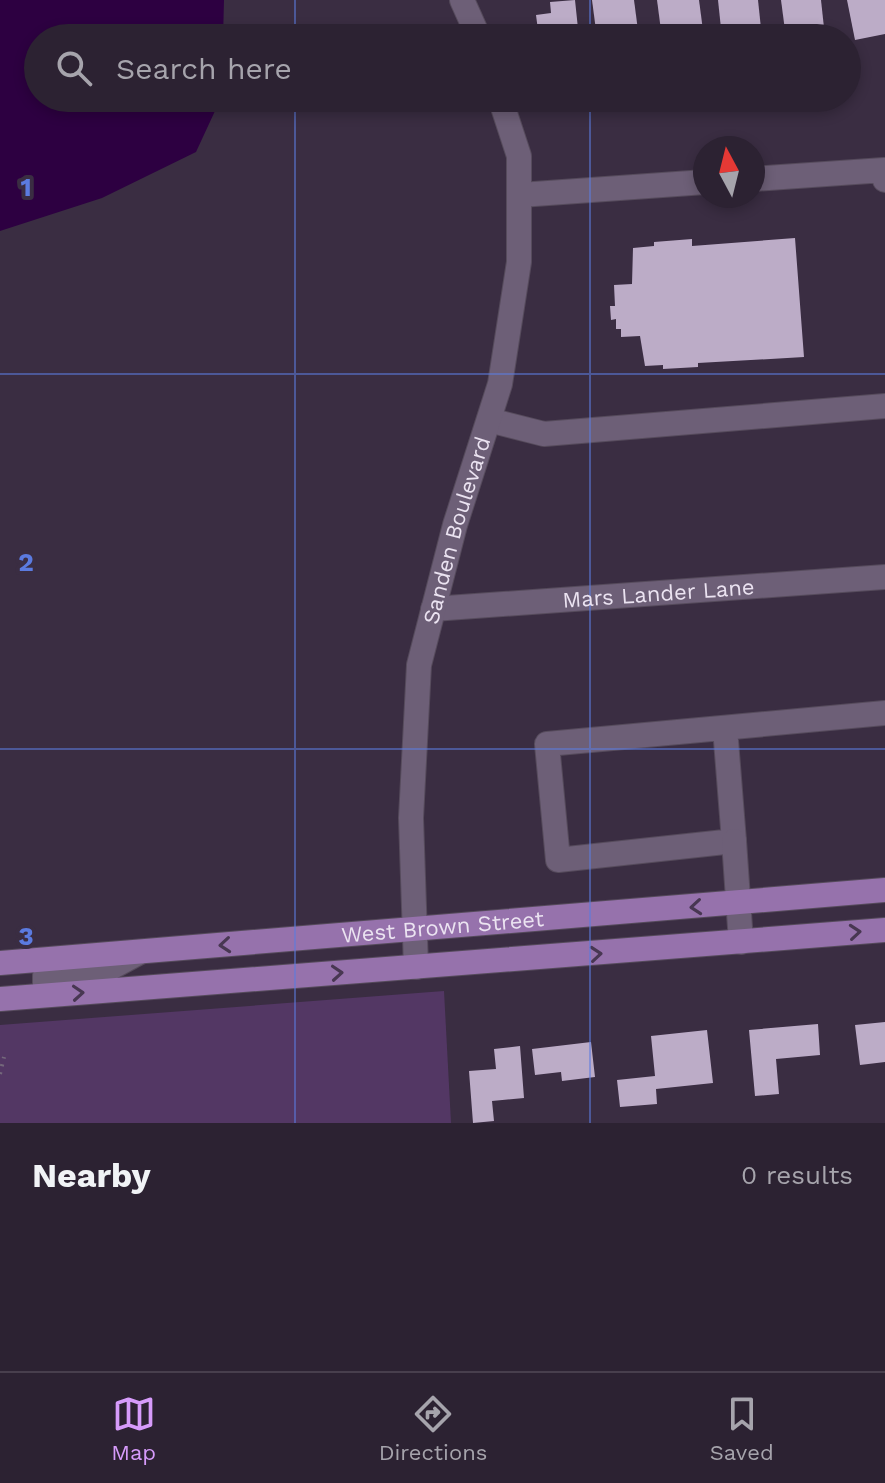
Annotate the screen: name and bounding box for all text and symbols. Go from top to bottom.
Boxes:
search box [24,24,861,112]
icon: search [52,46,96,90]
text: Search here [116,51,292,86]
north arrow [693,136,765,208]
text: 1 [20,172,32,202]
street label: Sanden Boulevard [418,433,495,627]
text: 2 [18,547,34,577]
street label: Mars Lander Lane [562,574,755,612]
one-way arrow [689,898,702,915]
street label: West Brown Street [340,906,545,947]
text: 3 [18,921,34,951]
one-way arrow [849,924,862,941]
one-way arrow [218,936,231,953]
one-way arrow [590,946,603,963]
one-way arrow [331,965,344,982]
one-way arrow [72,985,85,1002]
text: Nearby [32,1155,151,1195]
text: 0 results [741,1160,853,1190]
tab: Map [111,1392,156,1465]
tab: Directions [379,1392,487,1465]
tab: Saved [710,1392,774,1465]

